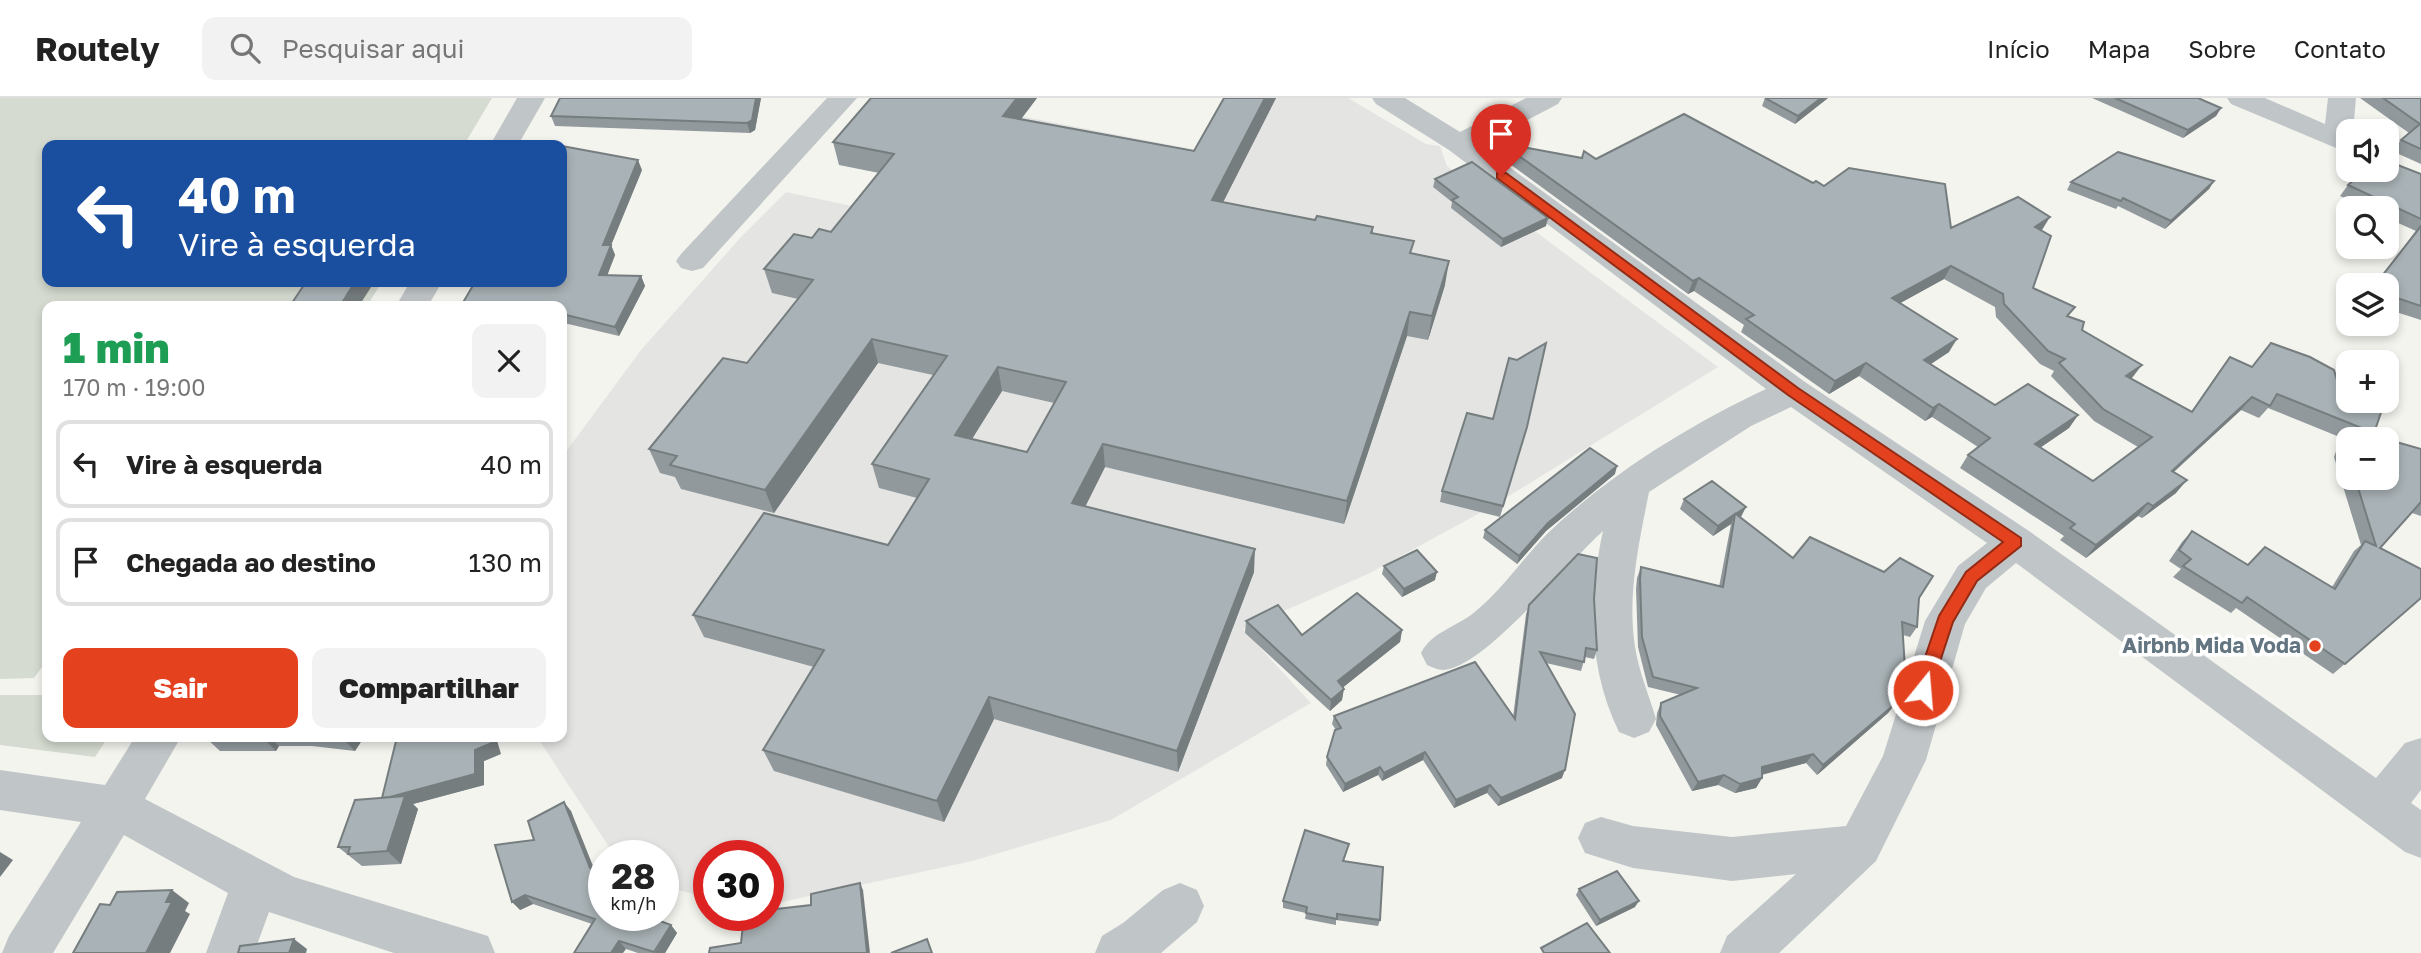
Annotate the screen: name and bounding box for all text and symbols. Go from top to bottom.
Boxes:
search box [202,17,692,80]
text: Routely [35,29,160,68]
icon: search [226,29,264,67]
text: Pesquisar aqui [282,33,465,64]
text: Início [1987,34,2050,63]
text: Mapa [2088,34,2150,63]
text: Sobre [2188,34,2256,63]
text: Contato [2294,34,2386,63]
pin [1471,104,1531,176]
icon: arrive [1482,115,1520,153]
map controls [2336,119,2399,490]
button: sound [2336,119,2399,182]
text: 40 m [178,165,296,224]
icon: left [63,168,154,259]
button: search [2336,196,2399,259]
text: Vire à esquerda [178,225,416,263]
button: layers [2336,273,2399,336]
text: 1 min [63,322,170,372]
button: close [472,324,546,398]
button: + [2336,350,2399,413]
text: 170 m · 19:00 [63,373,206,401]
button: − [2336,427,2399,490]
icon: left [67,445,105,483]
text: Vire à esquerda [126,449,322,480]
text: 40 m [481,449,542,480]
icon: arrive [67,543,105,581]
text: Chegada ao destino [126,547,376,578]
text: 130 m [469,547,542,578]
place label: Airbnb Mida Voda [2122,632,2301,658]
marker: Airbnb Mida Voda [2307,638,2323,654]
button: Sair [63,648,298,728]
button: Compartilhar [312,648,546,728]
position arrow [1886,653,1960,727]
speed limit sign: 30 [693,840,784,931]
text: 28 [612,855,655,897]
text: km/h [611,892,656,914]

